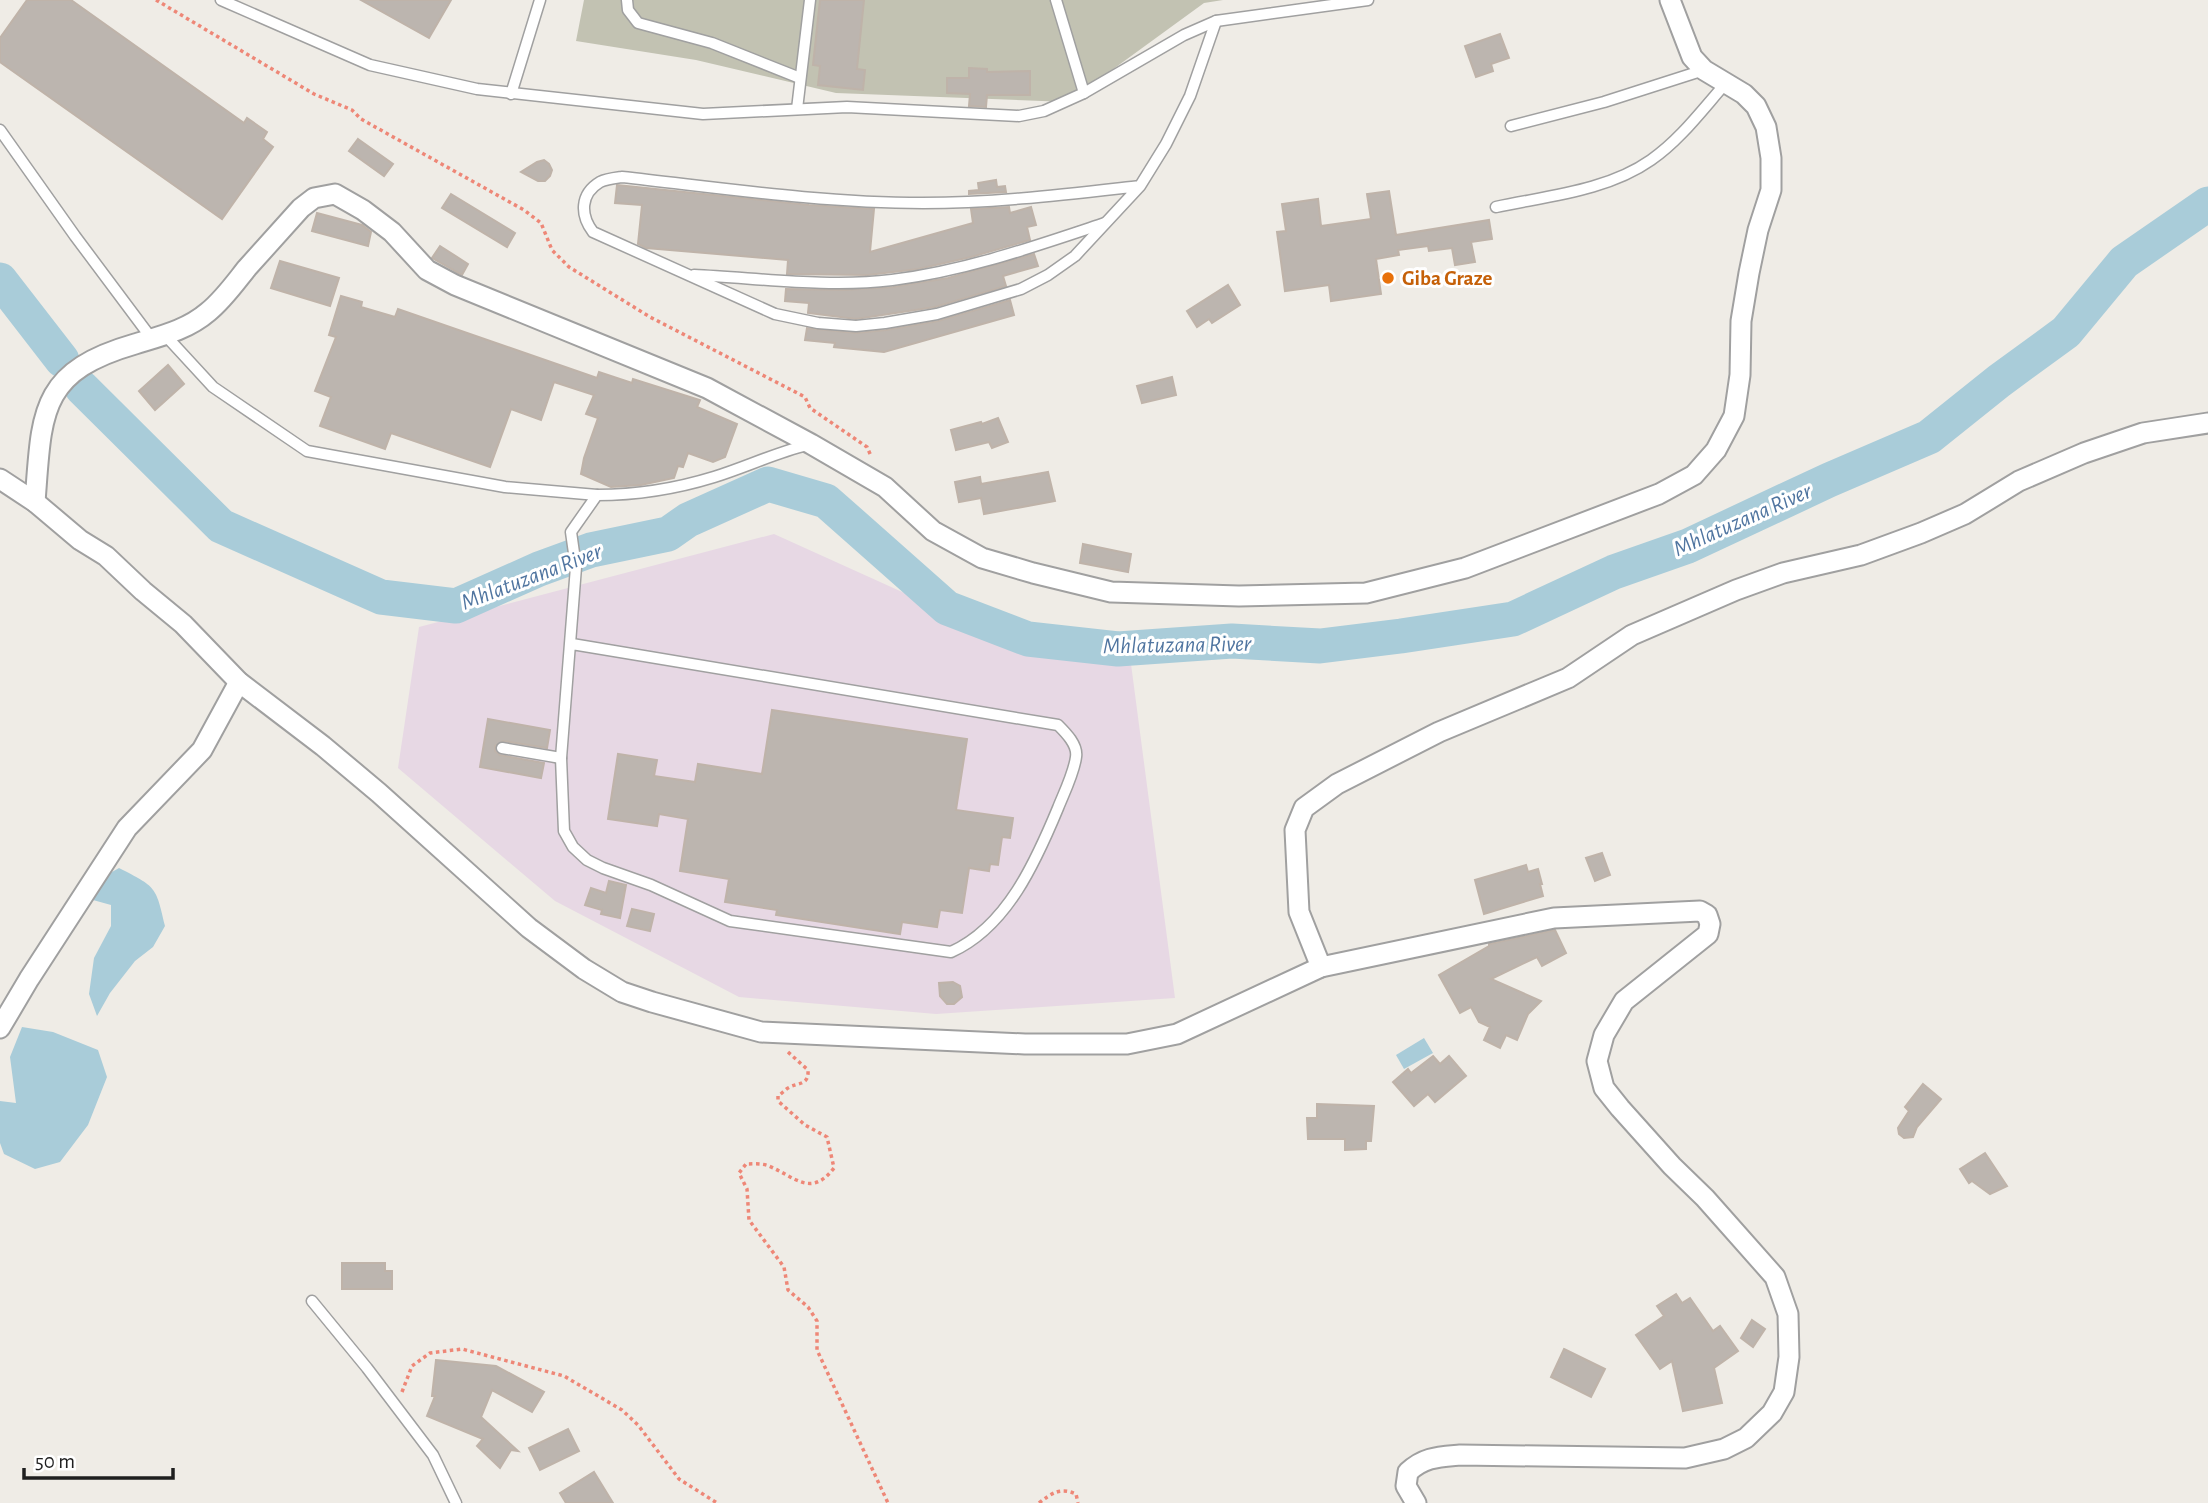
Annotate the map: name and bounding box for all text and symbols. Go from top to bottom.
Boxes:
place label: Giba Graze [1402,268,1492,289]
marker: Giba Graze [1380,270,1396,286]
water label: Mhlatuzana River [1670,479,1816,561]
water label: Mhlatuzana River [458,540,605,615]
water label: Mhlatuzana River [1103,633,1252,658]
scale bar [24,1436,173,1480]
text: 50 m [35,1451,75,1472]

